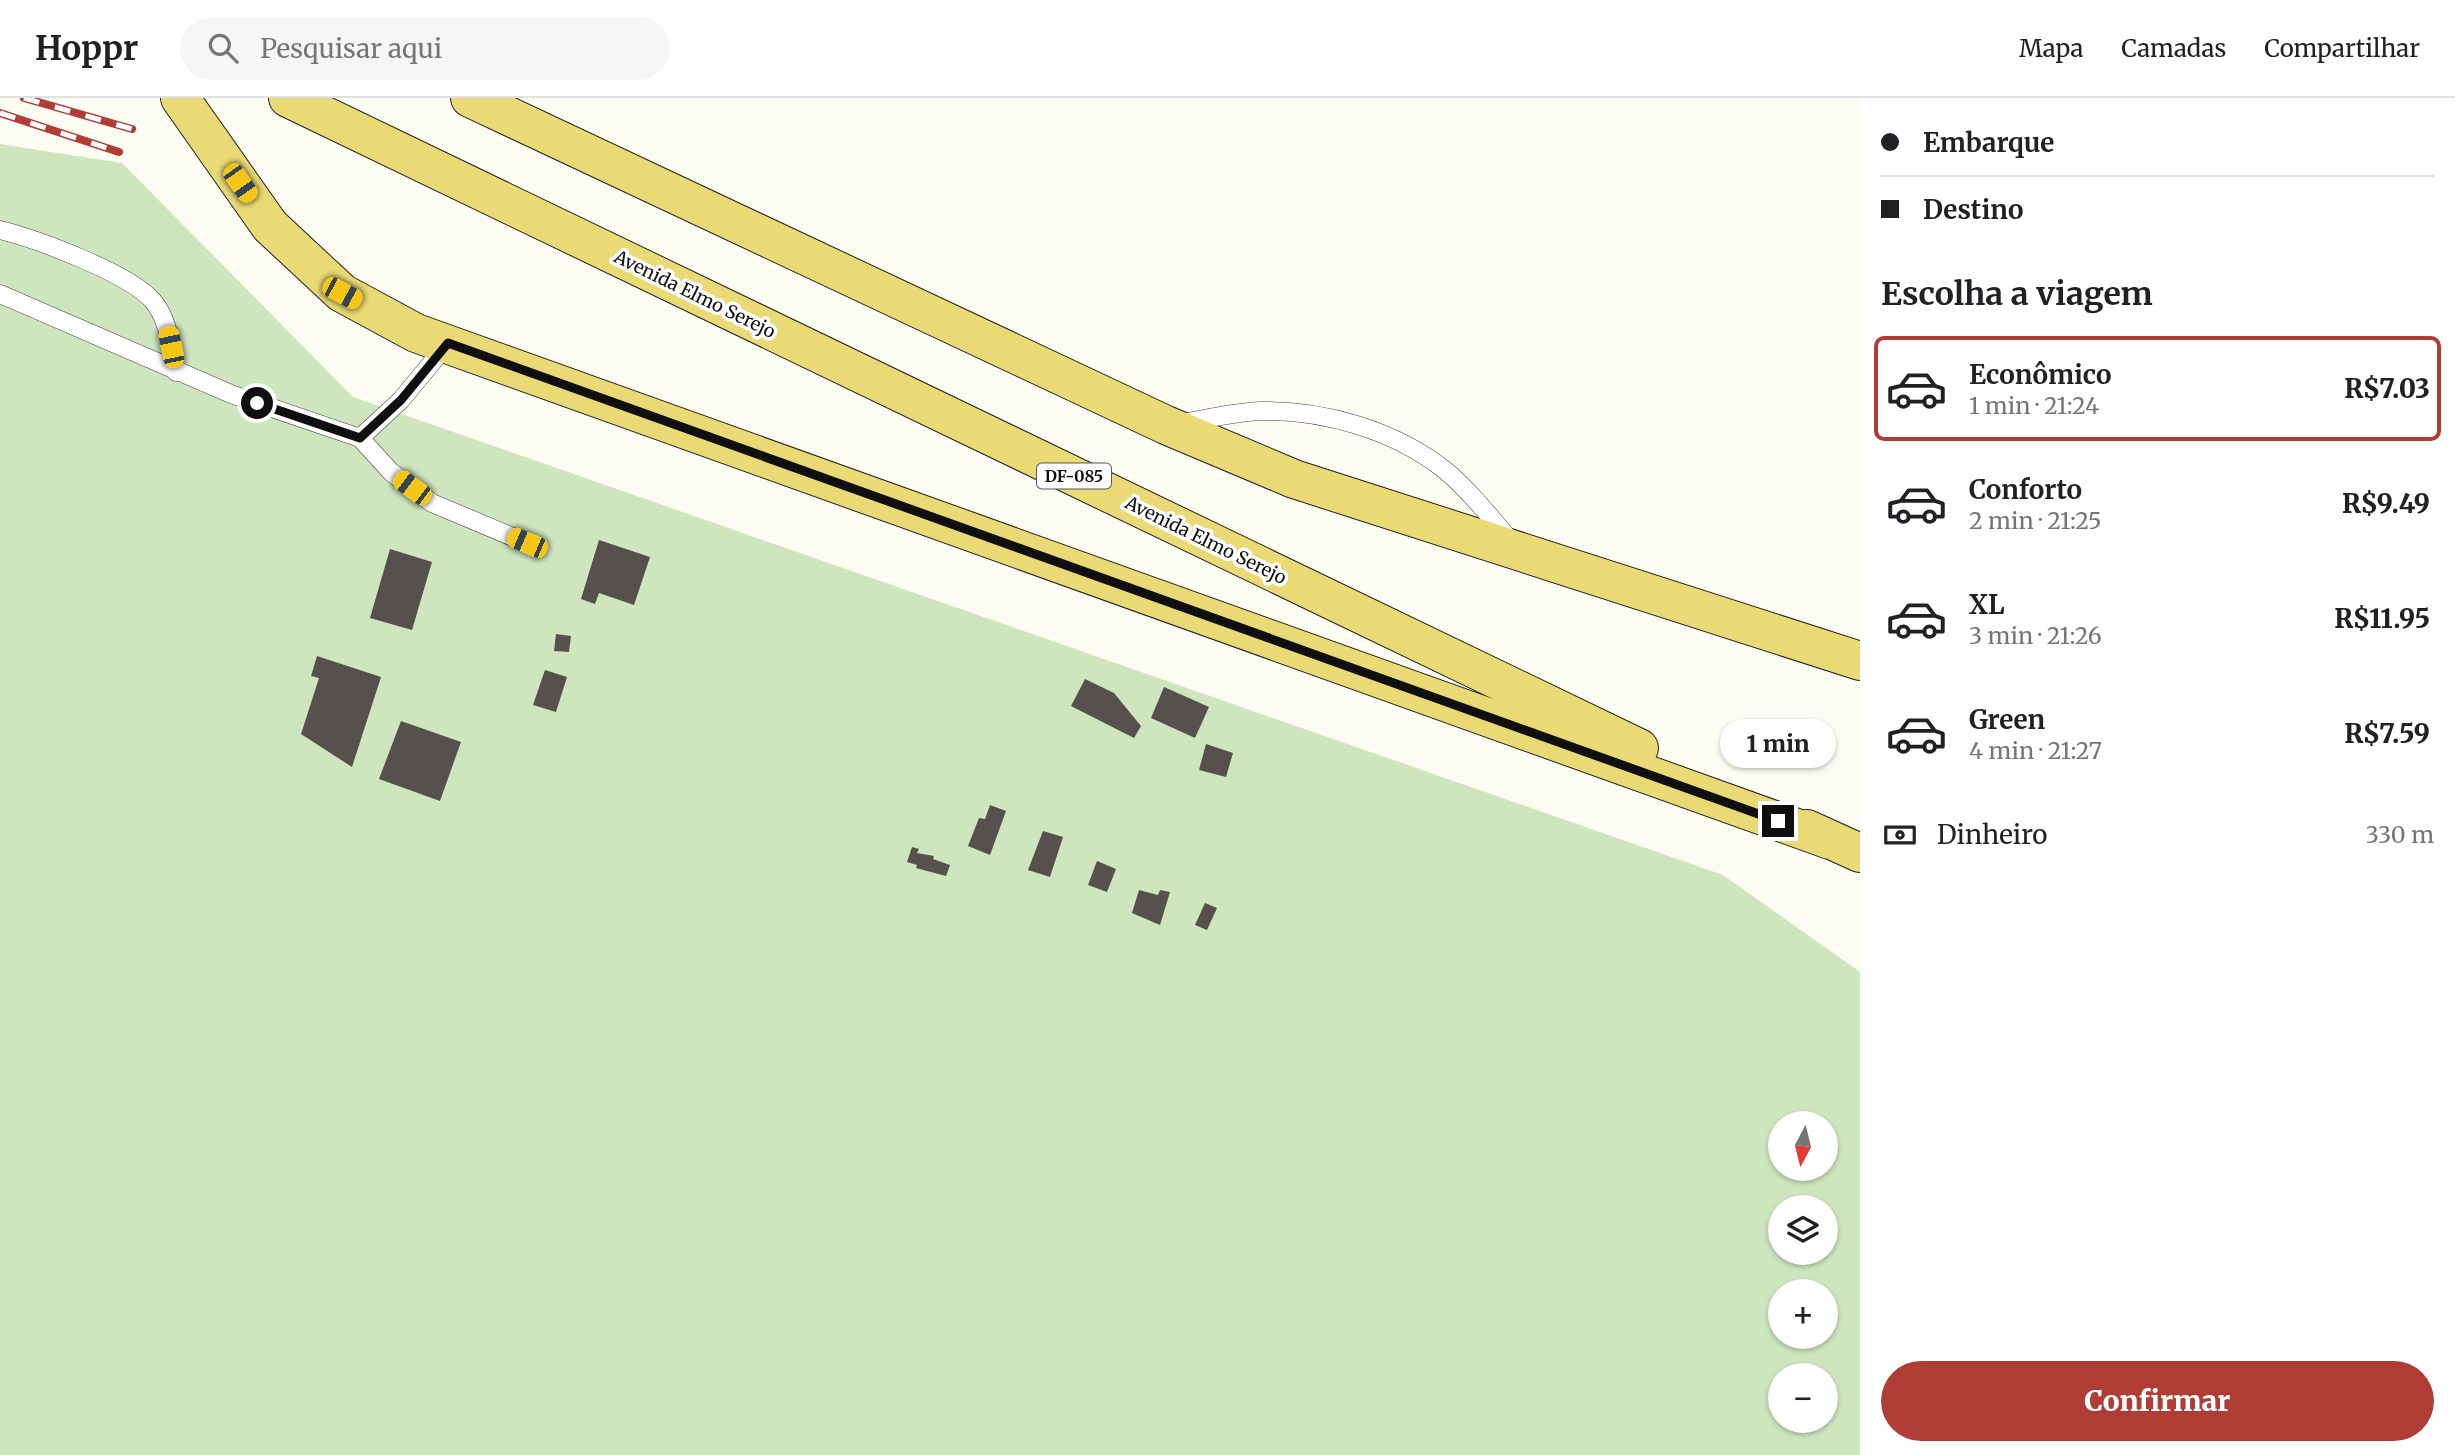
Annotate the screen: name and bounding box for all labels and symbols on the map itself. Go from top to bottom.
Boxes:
car [220,160,261,206]
street label: Avenida Elmo Serejo [610,244,779,343]
car [319,274,366,312]
car [157,324,186,370]
route start [241,387,273,419]
road number: DF-085 [1037,464,1111,488]
car [389,467,436,509]
street label: Avenida Elmo Serejo [1121,490,1290,589]
car [504,525,551,561]
callout: 1 min [1720,720,1836,768]
route end [1762,805,1794,837]
north arrow [1768,1111,1838,1181]

